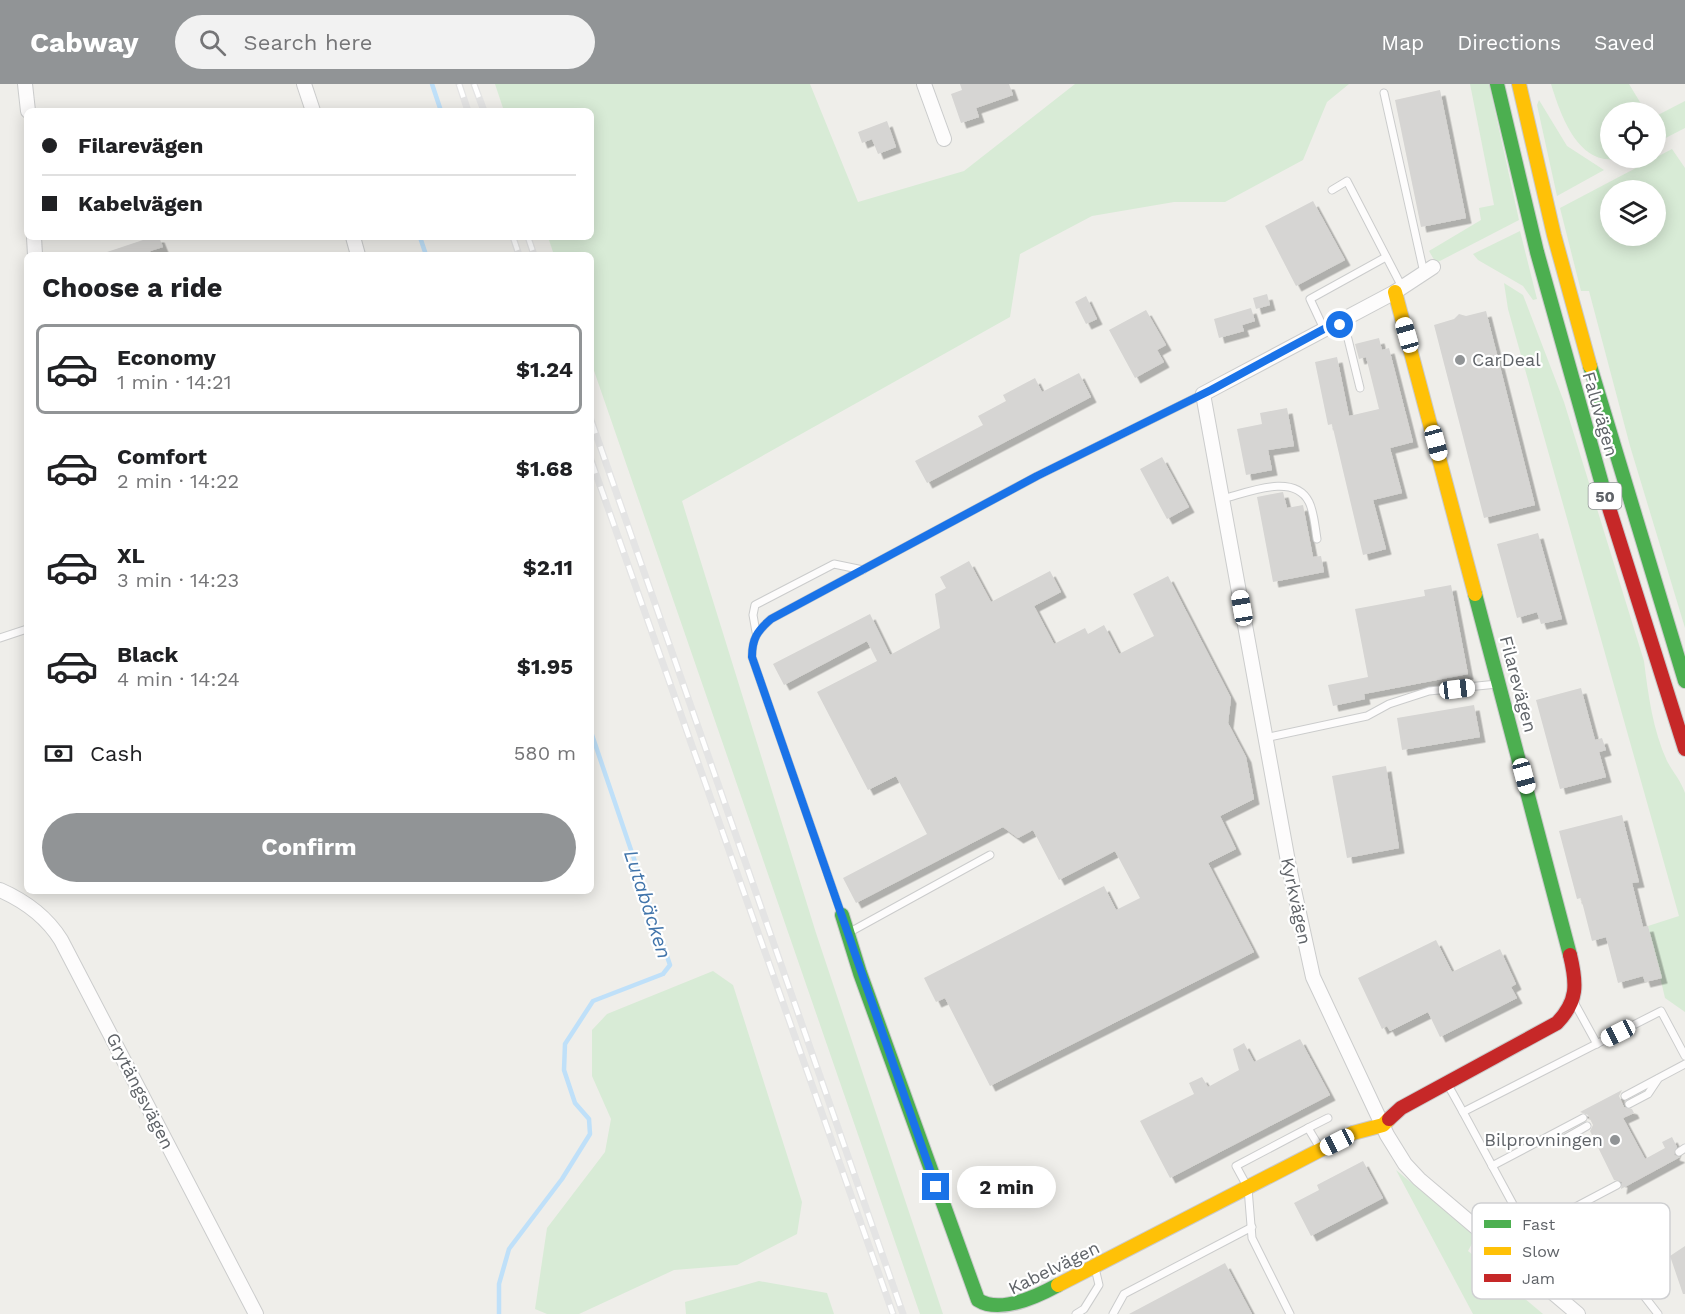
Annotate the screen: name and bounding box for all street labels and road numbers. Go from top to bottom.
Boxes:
street label: Faluvägen [1578,369,1623,459]
road number: 50 [1588,483,1622,509]
street label: Filarevägen [1496,633,1541,734]
street label: Kyrkvägen [1277,856,1316,946]
street label: Grytängsvägen [102,1029,179,1152]
street label: Kabelvägen [1005,1236,1103,1299]

